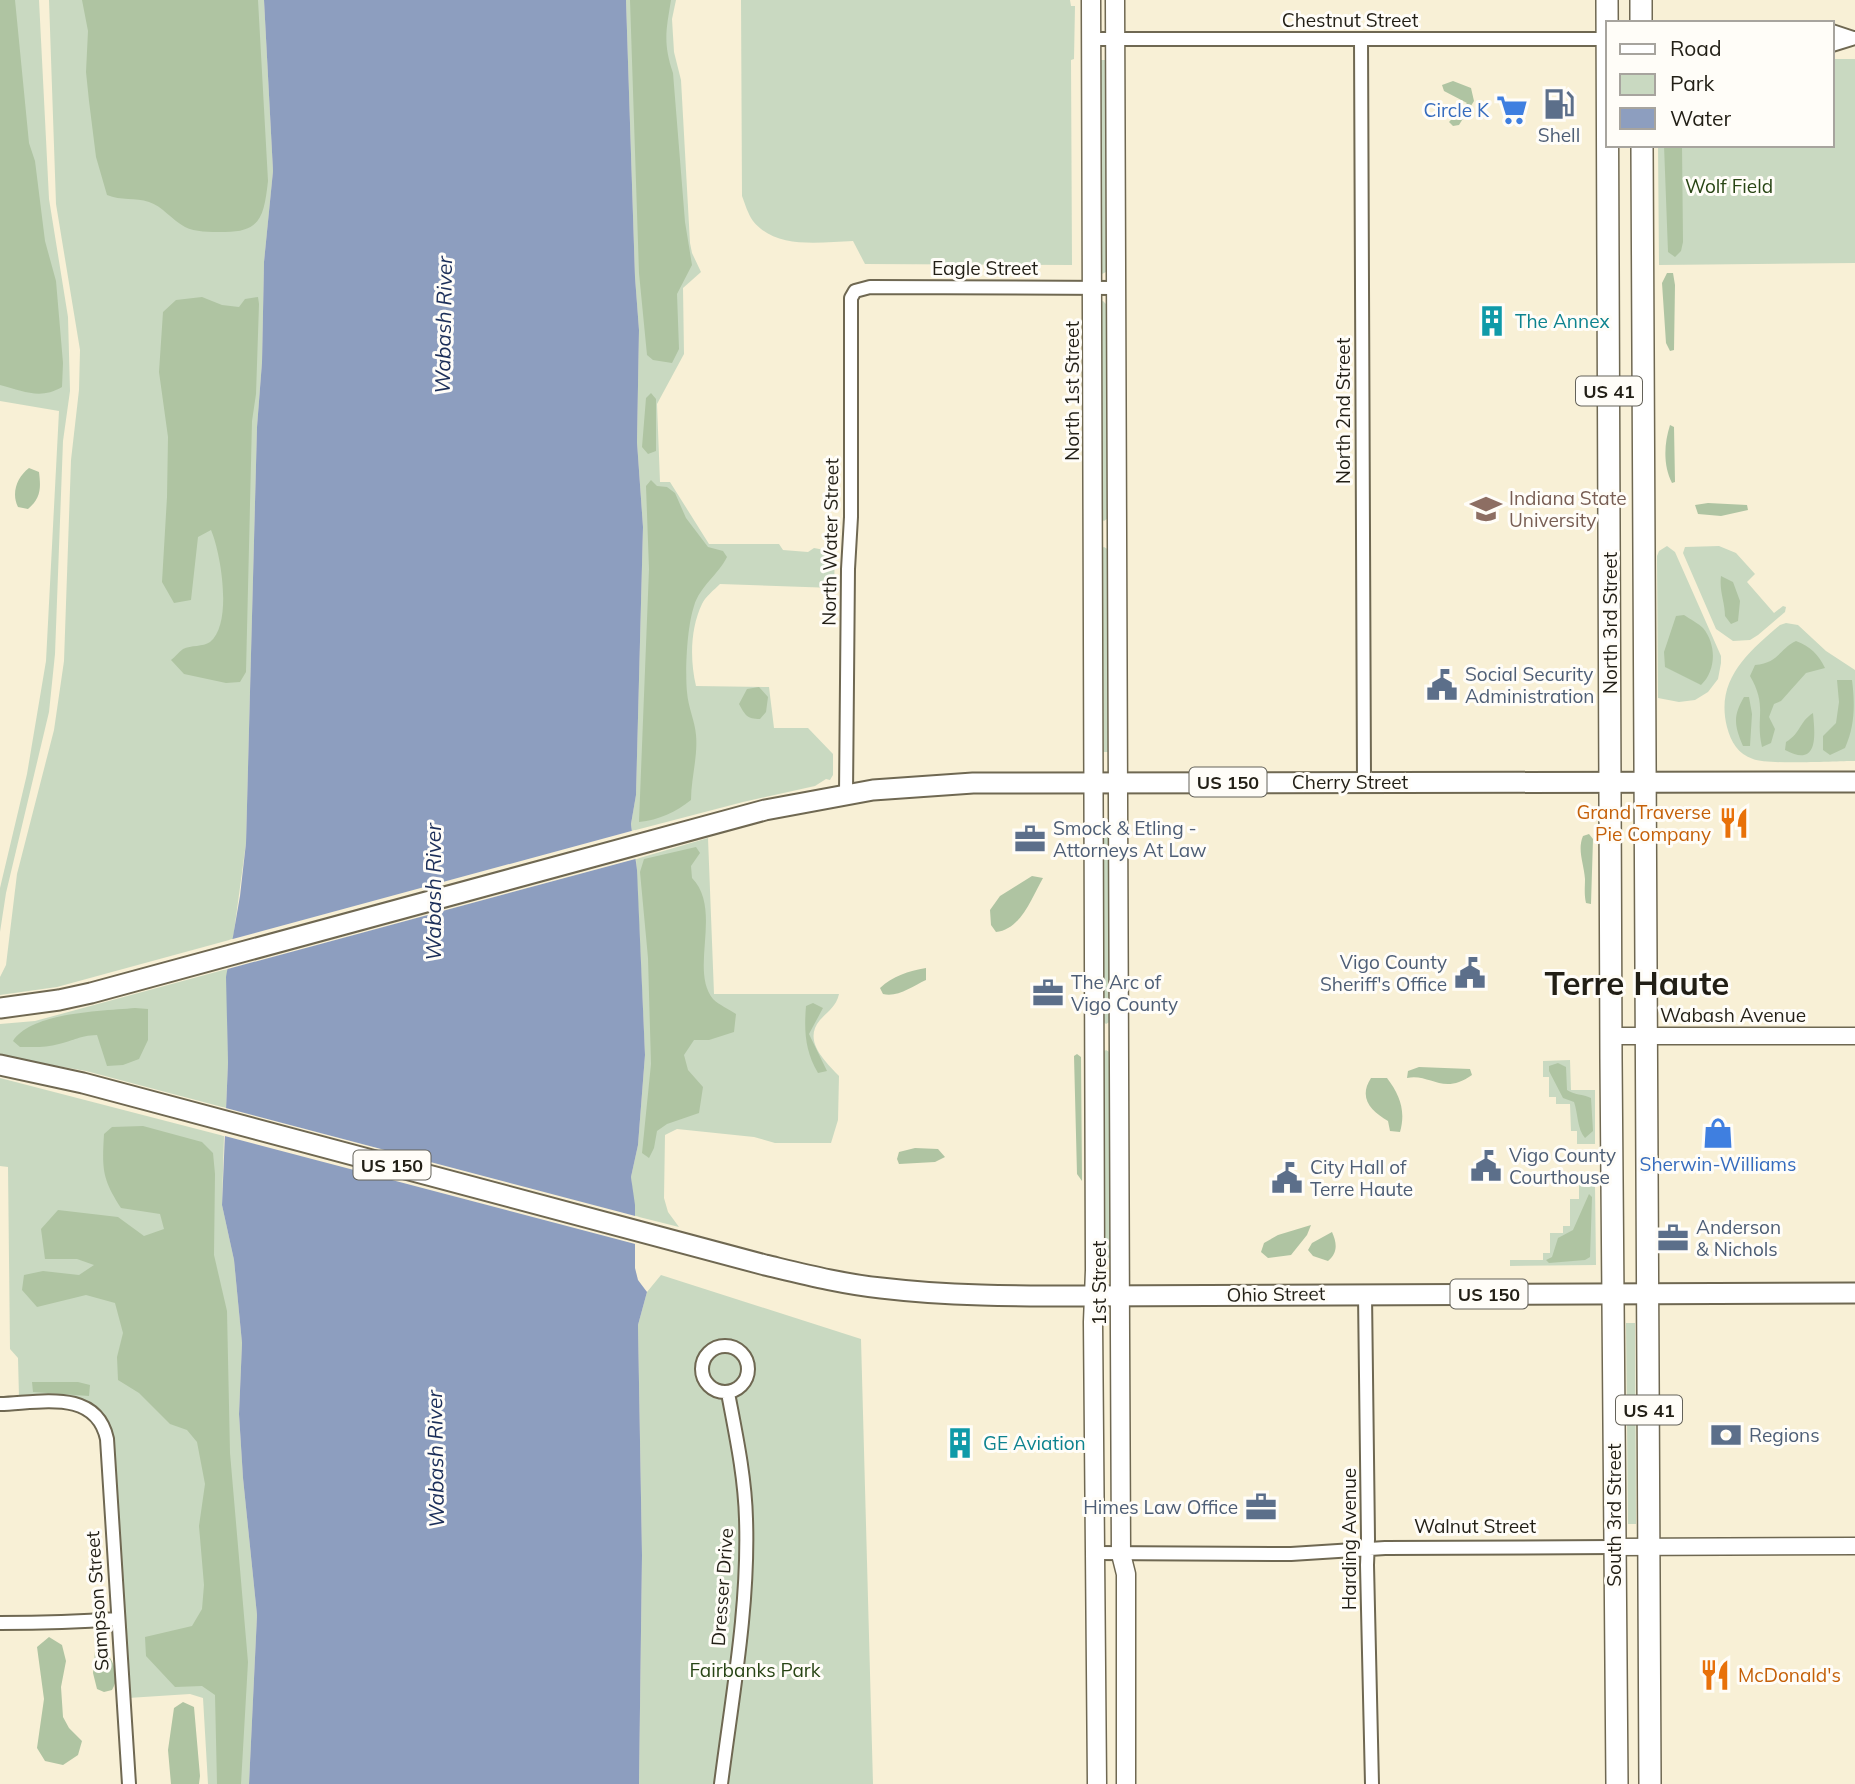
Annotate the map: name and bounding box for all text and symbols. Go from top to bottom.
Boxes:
street label: Chestnut Street [1282,8,1419,32]
legend [1606,21,1834,147]
text: Road [1670,35,1721,61]
text: Park [1670,70,1714,96]
fuel station icon: Shell [1542,87,1576,121]
supermarket icon: Circle K [1495,93,1529,127]
place label: Circle K [1423,98,1490,122]
text: Water [1670,105,1731,131]
place label: Shell [1538,123,1580,147]
park label: Wolf Field [1685,174,1773,198]
water label: Wabash River [429,255,457,394]
street label: Eagle Street [932,256,1038,280]
building icon: The Annex [1475,304,1509,338]
place label: The Annex [1515,309,1610,333]
street label: North 1st Street [1060,321,1084,461]
street label: North 2nd Street [1331,337,1355,484]
road number: US 41 [1576,376,1642,405]
street label: North Water Street [817,458,843,626]
place label: Indiana State University [1509,486,1627,532]
school or university icon: Indiana State University [1469,492,1503,526]
street label: North 3rd Street [1598,552,1622,694]
place label: Social Security Administration [1465,662,1594,708]
public building icon: Social Security Administration [1425,668,1459,702]
road number: US 150 [1190,768,1266,796]
street label: Cherry Street [1292,770,1409,794]
place label: Grand Traverse Pie Company [1576,800,1711,846]
restaurant icon: Grand Traverse Pie Company [1717,806,1751,840]
place label: Smock & Etling - Attorneys At Law [1053,816,1207,862]
water label: Wabash River [420,822,446,961]
office icon: Smock & Etling - Attorneys At Law [1013,822,1047,856]
place label: Vigo County Sheriff's Office [1320,950,1447,996]
public building icon: Vigo County Sheriff's Office [1453,956,1487,990]
district label: Terre Haute [1545,962,1729,1003]
place label: The Arc of Vigo County [1071,970,1178,1016]
office icon: The Arc of Vigo County [1031,976,1065,1010]
street label: Wabash Avenue [1660,1003,1806,1027]
shop icon: Sherwin-Williams [1701,1116,1735,1150]
place label: Vigo County Courthouse [1509,1143,1616,1189]
public building icon: Vigo County Courthouse [1469,1149,1503,1183]
road number: US 150 [354,1150,430,1180]
place label: Sherwin-Williams [1640,1152,1796,1176]
place label: City Hall of Terre Haute [1310,1155,1413,1201]
public building icon: City Hall of Terre Haute [1270,1161,1304,1195]
place label: Anderson & Nichols [1696,1215,1781,1261]
office icon: Anderson & Nichols [1656,1221,1690,1255]
street label: 1st Street [1087,1240,1111,1325]
road number: US 150 [1450,1280,1528,1308]
street label: Ohio Street [1226,1281,1326,1307]
water label: Wabash River [421,1389,449,1528]
road number: US 41 [1616,1395,1682,1424]
bank icon: Regions [1709,1418,1743,1452]
place label: Regions [1749,1423,1820,1447]
building icon: GE Aviation [943,1426,977,1460]
place label: GE Aviation [983,1431,1086,1455]
street label: South 3rd Street [1602,1443,1626,1587]
street label: Harding Avenue [1337,1468,1361,1610]
office icon: Himes Law Office [1244,1490,1278,1524]
place label: Himes Law Office [1083,1495,1238,1519]
street label: Walnut Street [1414,1514,1536,1538]
street label: Dresser Drive [706,1527,738,1647]
street label: Sampson Street [80,1530,114,1672]
park label: Fairbanks Park [689,1658,821,1682]
restaurant icon: McDonald's [1698,1658,1732,1692]
place label: McDonald's [1738,1663,1841,1687]

